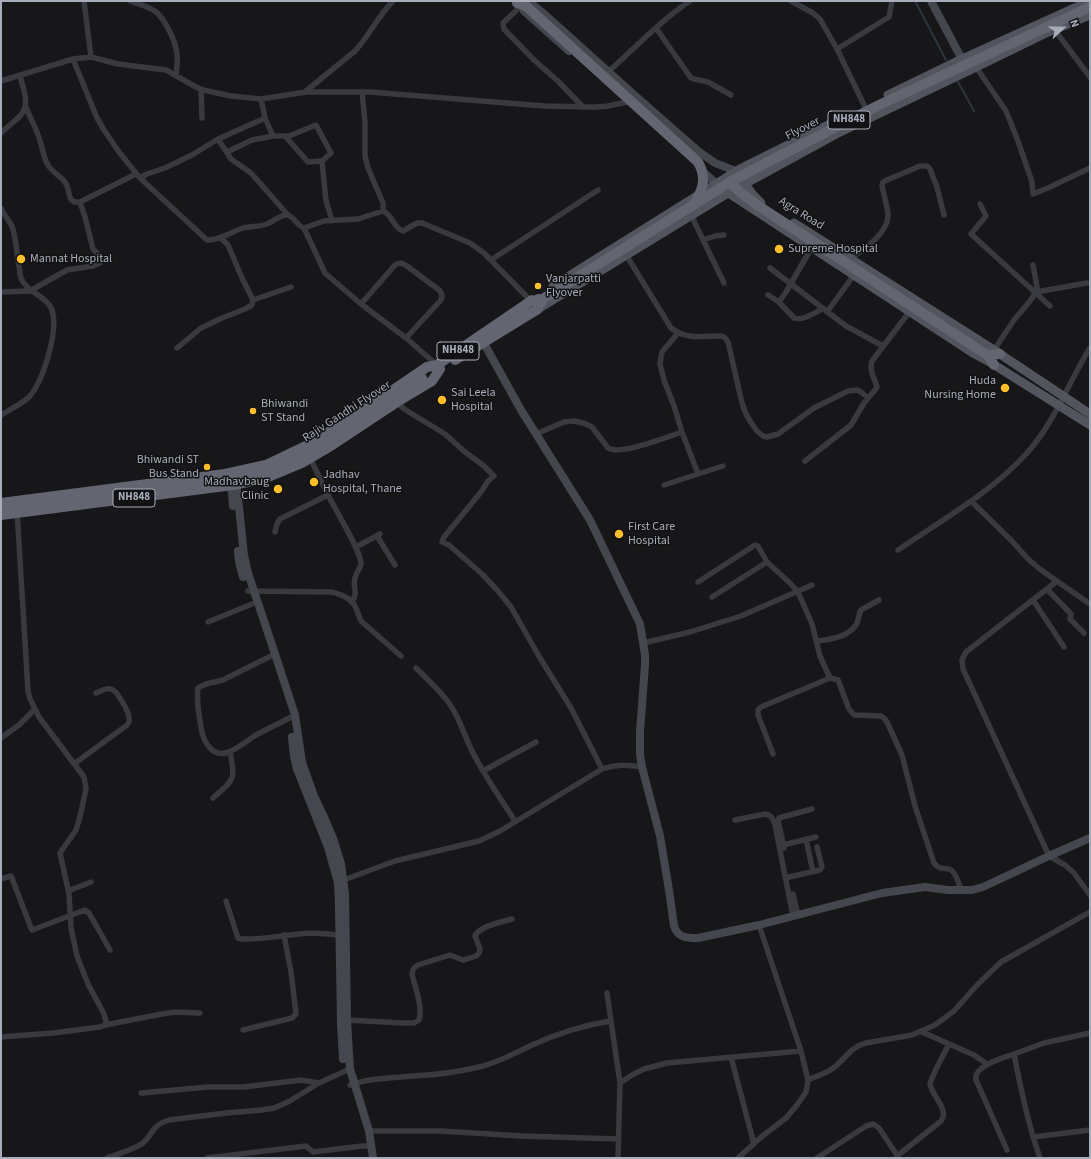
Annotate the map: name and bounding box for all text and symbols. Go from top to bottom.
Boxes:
north arrow [1043,8,1083,48]
text: N [1066,17,1083,30]
road number: NH848 [828,111,870,129]
street label: Flyover [783,114,823,144]
street label: Agra Road [776,194,826,234]
place label: Supreme Hospital [788,242,878,256]
marker: Supreme Hospital [773,243,785,255]
place label: Mannat Hospital [30,252,112,266]
marker: Mannat Hospital [15,253,27,265]
place label: Vanjarpatti Flyover [546,272,601,300]
marker: Vanjarpatti Flyover [533,281,543,291]
road number: NH848 [437,342,479,360]
place label: Huda Nursing Home [924,374,996,402]
street label: Rajiv Gandhi Flyover [300,378,394,446]
marker: Huda Nursing Home [999,382,1011,394]
place label: Sai Leela Hospital [451,386,496,414]
marker: Sai Leela Hospital [436,394,448,406]
place label: Bhiwandi ST Stand [261,397,308,425]
marker: Bhiwandi ST Stand [248,406,258,416]
place label: Bhiwandi ST Bus Stand [137,453,199,481]
marker: Bhiwandi ST Bus Stand [202,462,212,472]
place label: Jadhav Hospital, Thane [323,468,402,496]
place label: Madhavbaug Clinic [204,475,269,503]
marker: Jadhav Hospital, Thane [308,476,320,488]
marker: Madhavbaug Clinic [272,483,284,495]
road number: NH848 [113,489,155,507]
place label: First Care Hospital [628,520,675,548]
marker: First Care Hospital [613,528,625,540]

